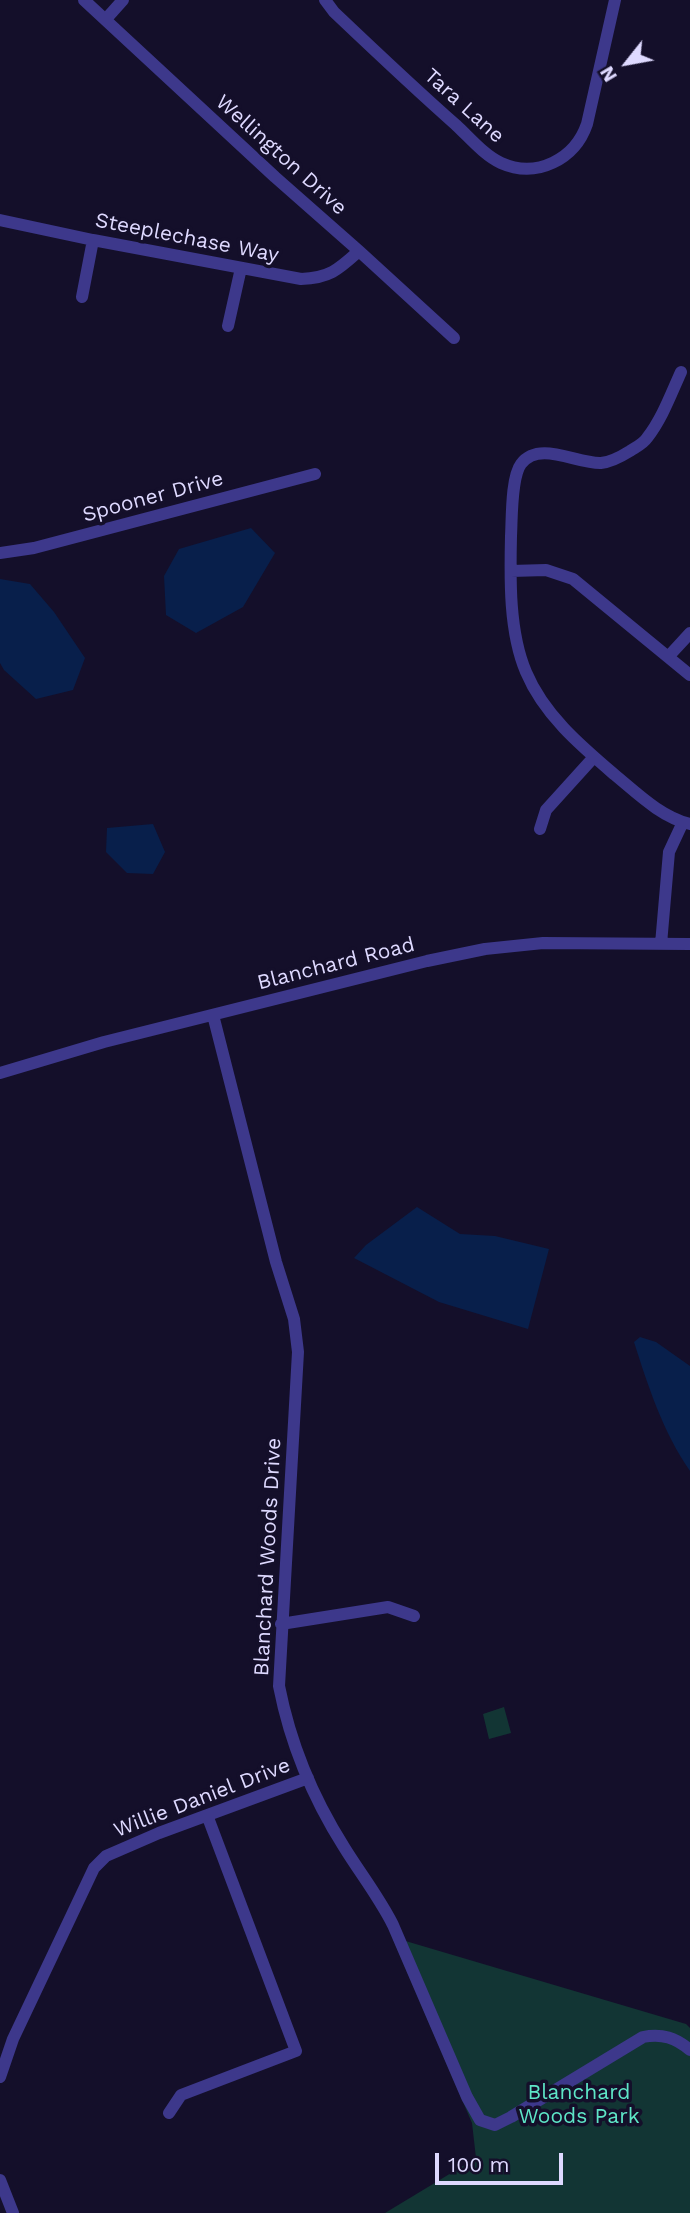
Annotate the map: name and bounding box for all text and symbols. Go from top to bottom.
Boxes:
north arrow [592,28,662,98]
text: N [595,62,622,86]
street label: Tara Lane [419,63,509,149]
street label: Wellington Drive [210,89,352,221]
street label: Steeplechase Way [93,208,281,268]
street label: Spooner Drive [80,466,226,528]
street label: Blanchard Road [255,932,417,996]
street label: Blanchard Woods Drive [249,1437,287,1677]
street label: Willie Daniel Drive [110,1753,294,1843]
park label: Blanchard Woods Park [518,2080,640,2130]
scale bar [438,2140,566,2184]
text: 100 m [448,2152,510,2177]

